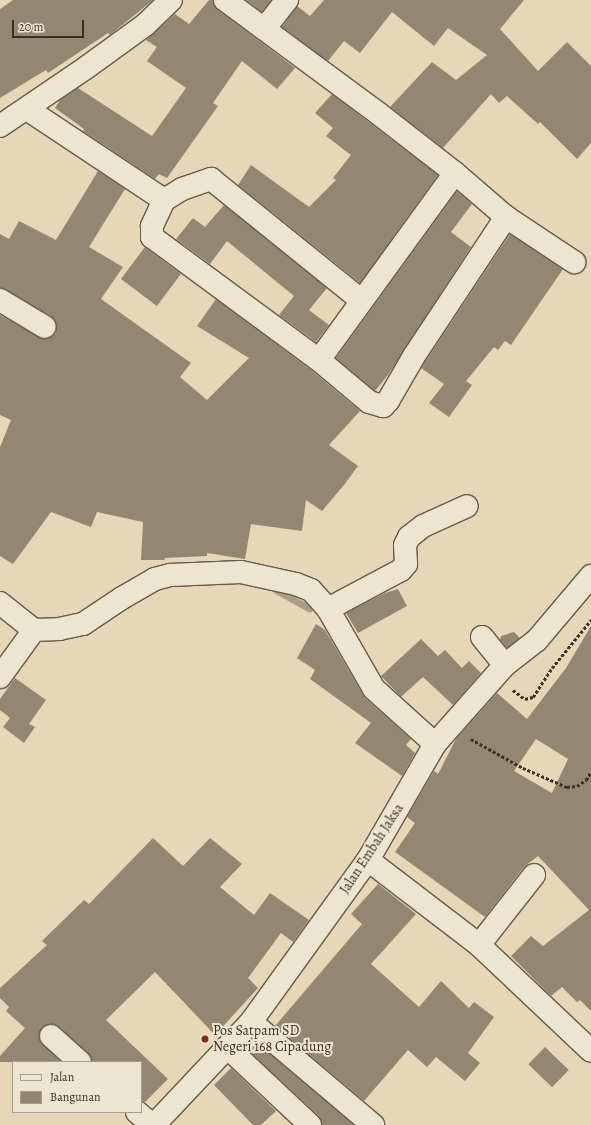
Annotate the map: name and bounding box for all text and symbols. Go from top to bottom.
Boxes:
scale bar [14,12,86,38]
text: 20 m [19,19,43,35]
street label: Jalan Embah Jaksa [337,801,407,897]
place label: Pos Satpam SD Negeri 168 Cipadung [213,1023,331,1056]
marker: Pos Satpam SD Negeri 168 Cipadung [200,1034,210,1044]
legend [12,1061,142,1113]
text: Jalan [50,1069,74,1085]
text: Bangunan [50,1089,101,1105]

